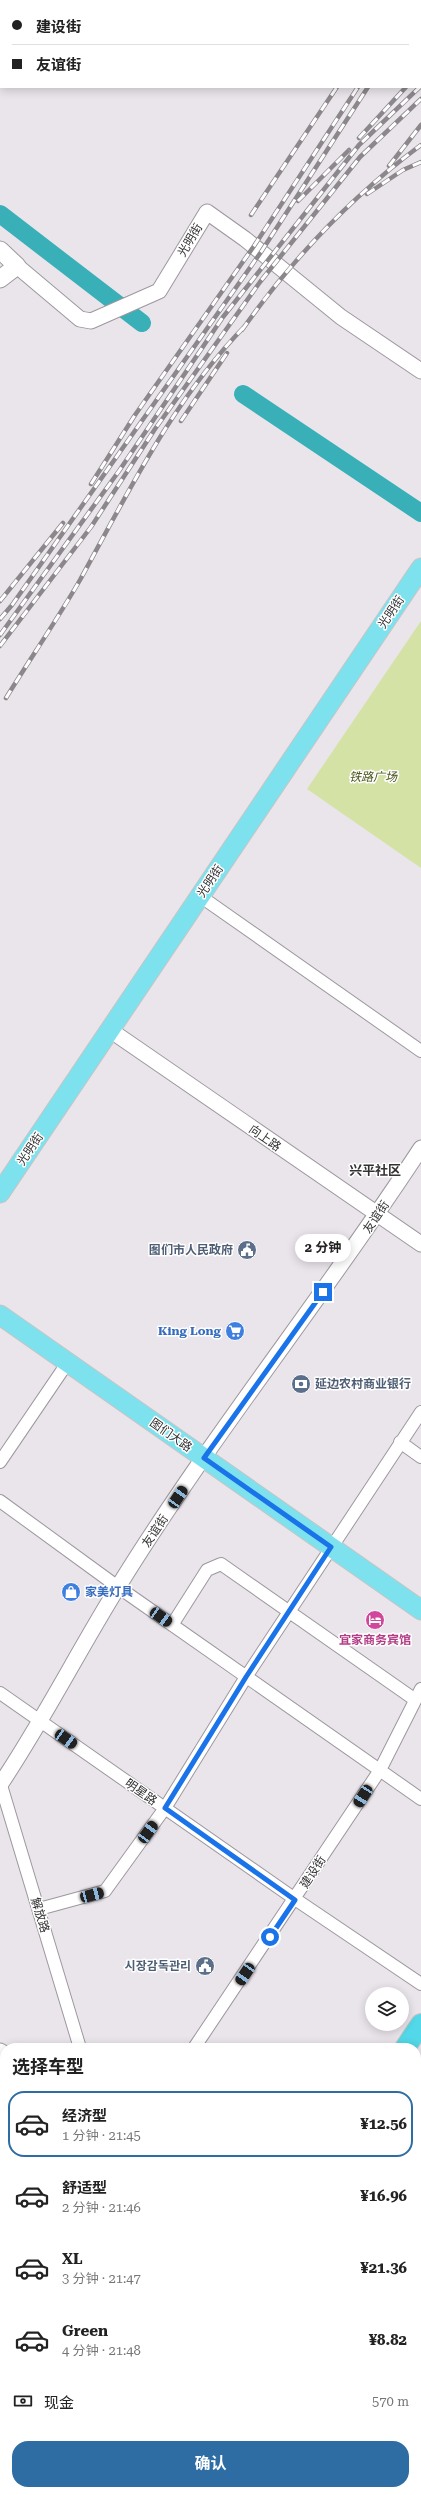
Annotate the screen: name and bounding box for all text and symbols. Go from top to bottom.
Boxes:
text: 建设街 [36,18,81,36]
text: 友谊街 [36,56,81,74]
street label: 光明街 [175,221,205,259]
street label: 光明街 [375,593,407,631]
park label: 铁路广场 [349,770,398,784]
street label: 光明街 [194,862,226,900]
street label: 向上路 [246,1122,284,1154]
street label: 光明街 [14,1130,46,1168]
district label: 兴平社区 [349,1163,401,1178]
street label: 友谊街 [360,1198,392,1236]
callout: 2 分钟 [295,1234,351,1262]
public building icon: 图们市人民政府 [236,1239,258,1261]
text: 2 分钟 [305,1240,341,1255]
place label: 图们市人民政府 [149,1243,233,1257]
route end [314,1283,332,1301]
supermarket icon: King Long [224,1320,246,1342]
place label: King Long [158,1324,222,1338]
bank icon: 延边农村商业银行 [290,1373,312,1395]
place label: 延边农村商业银行 [315,1377,411,1391]
street label: 图们大路 [147,1415,195,1455]
car [166,1484,190,1510]
street label: 友谊街 [139,1512,171,1550]
shop icon: 家美灯具 [60,1581,82,1603]
place label: 家美灯具 [85,1585,133,1599]
car [148,1605,174,1629]
hotel icon: 宜家商务宾馆 [364,1609,386,1631]
place label: 宜家商务宾馆 [339,1633,411,1647]
car [53,1727,79,1751]
street label: 明星路 [122,1776,160,1808]
car [351,1783,375,1809]
car [136,1819,160,1845]
street label: 建设街 [297,1853,329,1891]
car [79,1886,105,1904]
street label: 解放路 [28,1896,52,1934]
route start [261,1928,279,1946]
public building icon: 시장감독관리 [194,1955,216,1977]
place label: 시장감독관리 [125,1959,191,1973]
car [233,1961,257,1987]
map controls [365,1987,409,2031]
button: layers [365,1987,409,2031]
text: 选择车型 [12,2056,84,2077]
icon: car [14,2106,50,2142]
text: 经济型 [62,2107,107,2125]
text: ¥12.56 [360,2115,407,2133]
text: 1 分钟 · 21:45 [62,2128,141,2143]
icon: car [14,2178,50,2214]
text: 舒适型 [62,2179,107,2197]
text: ¥16.96 [360,2187,407,2205]
text: 2 分钟 · 21:46 [62,2200,141,2215]
icon: car [14,2250,50,2286]
text: XL [62,2250,83,2268]
text: ¥21.36 [360,2259,407,2277]
text: 3 分钟 · 21:47 [62,2271,141,2286]
icon: car [14,2322,50,2358]
text: Green [62,2322,108,2340]
text: ¥8.82 [369,2331,407,2349]
text: 4 分钟 · 21:48 [62,2343,141,2358]
icon: cash [12,2390,34,2412]
text: 现金 [44,2394,74,2412]
text: 570 m [372,2394,409,2409]
button: 确认 [12,2441,409,2487]

